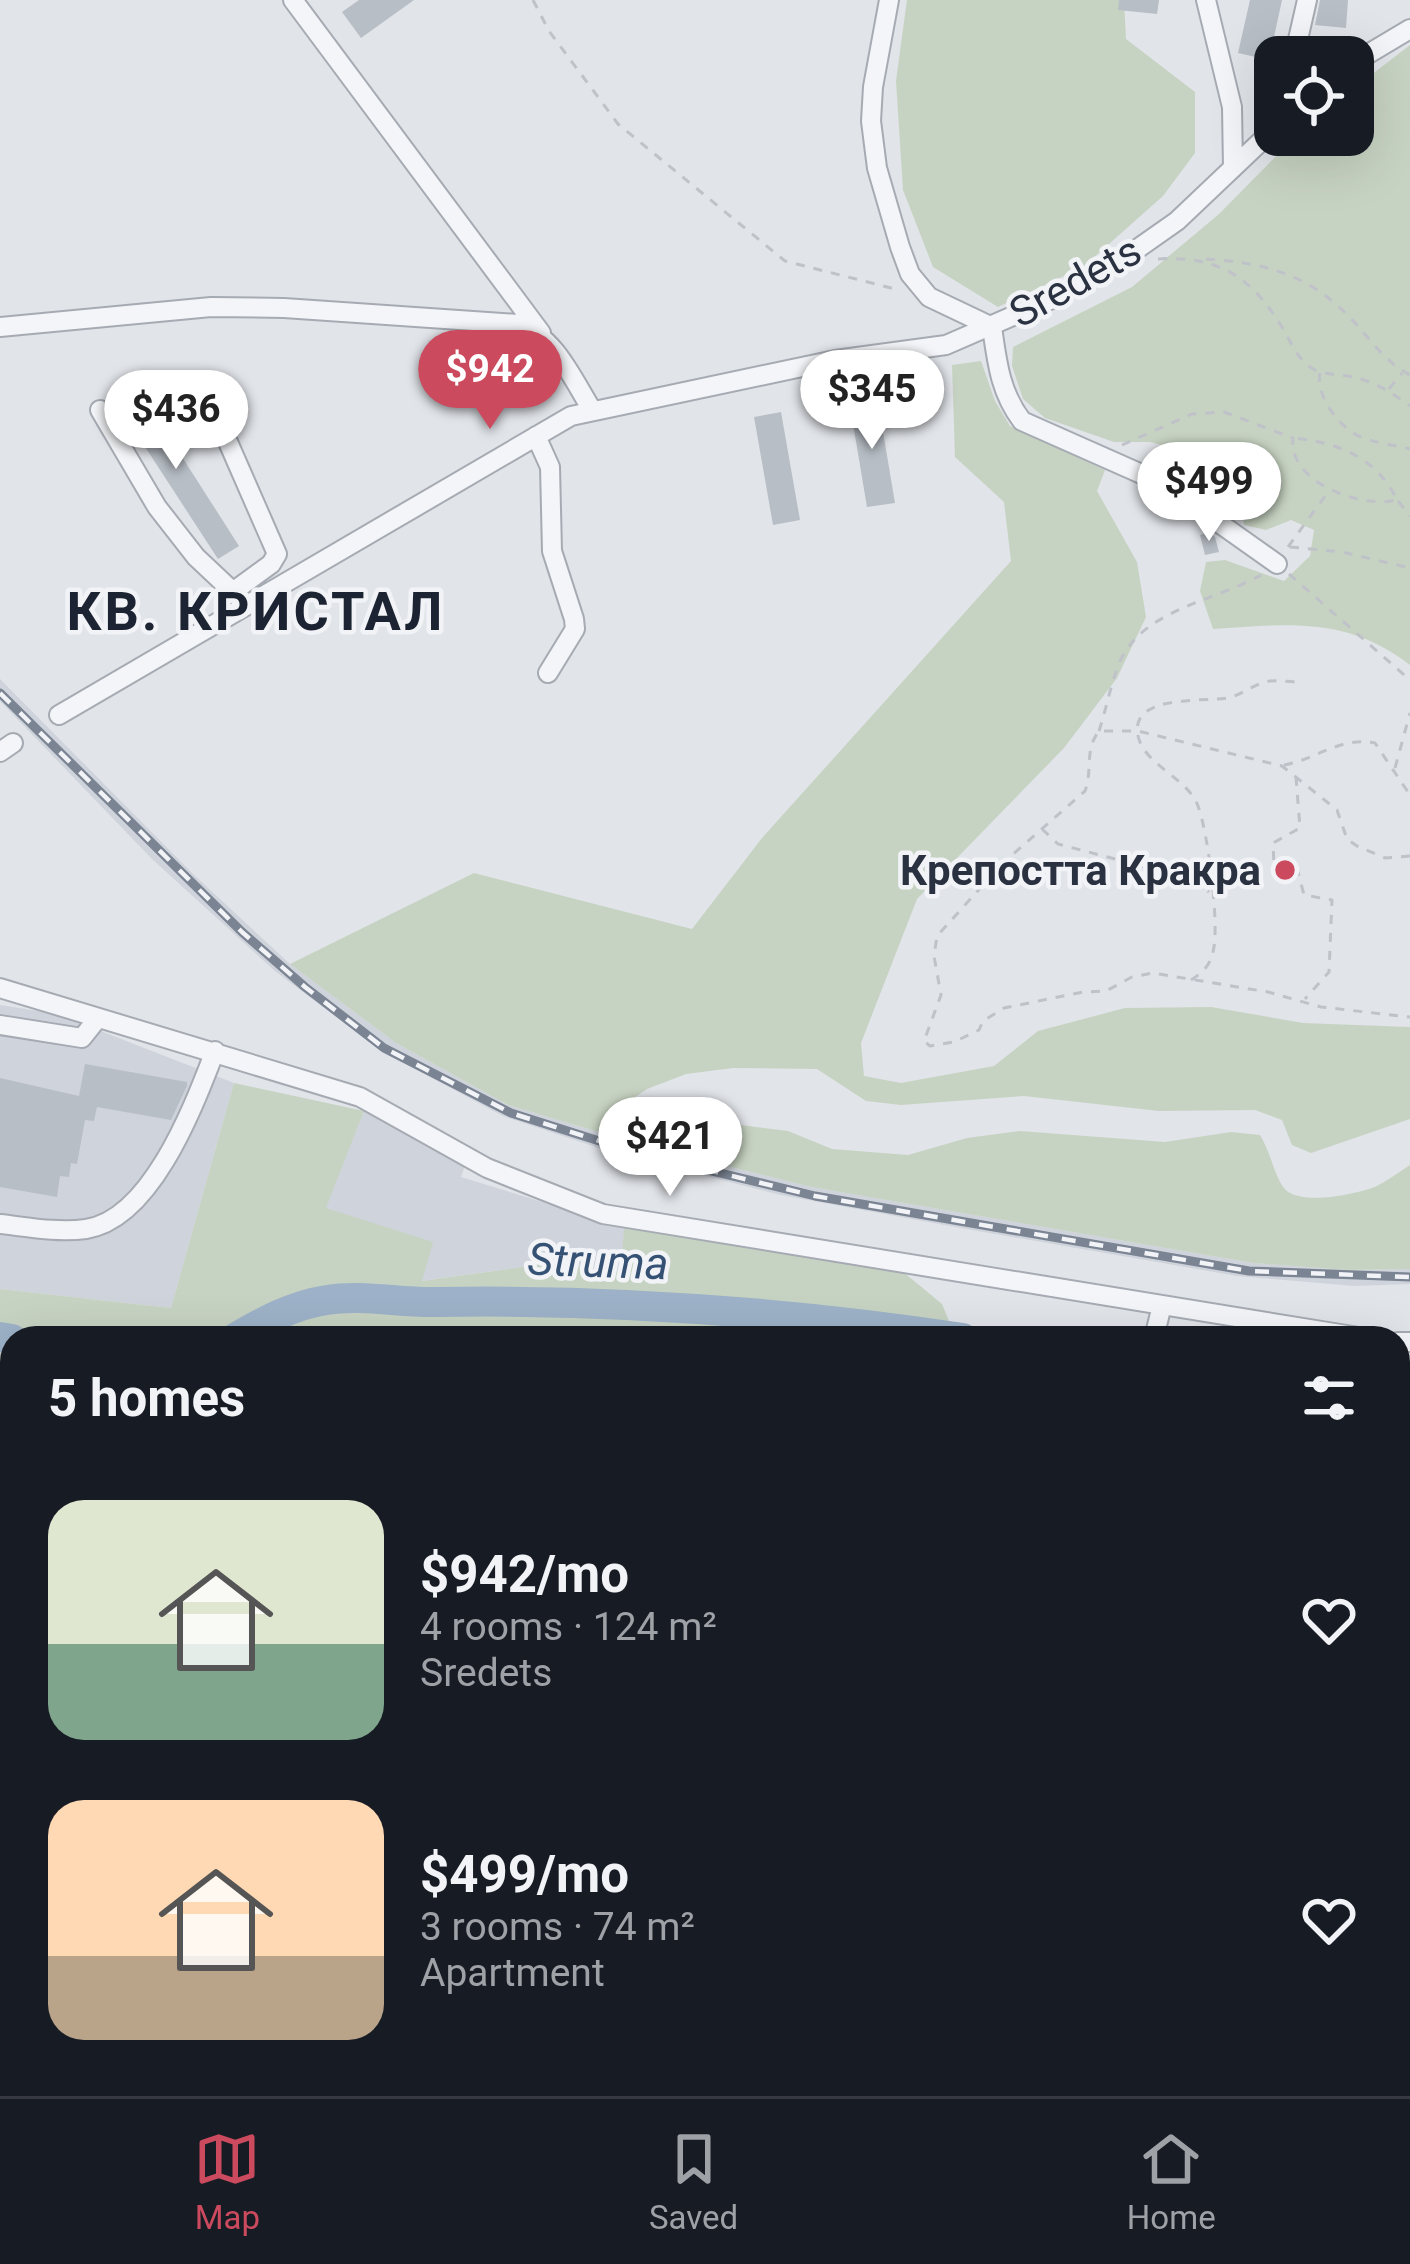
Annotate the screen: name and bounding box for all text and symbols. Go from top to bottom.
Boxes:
map controls [1254,36,1374,156]
button: locate [1254,36,1374,156]
street label: Sredets [1001,225,1149,337]
pin: $942 [419,330,561,432]
text: $942 [445,346,535,392]
pin: $345 [801,350,943,452]
text: $345 [827,366,917,412]
pin: $436 [105,370,247,472]
text: $436 [131,386,221,432]
pin: $499 [1138,442,1280,544]
text: $499 [1164,458,1254,504]
district label: КВ. КРИСТАЛ [67,580,445,643]
place label: Крепостта Кракра [900,846,1261,895]
marker: Крепостта Кракра [1272,857,1298,883]
pin: $421 [599,1097,741,1199]
text: $421 [625,1113,715,1159]
water label: Struma [527,1233,669,1290]
icon: filters [1296,1365,1362,1431]
text: 5 homes [48,1369,245,1428]
text: $942/mo [420,1545,629,1604]
icon: home [144,1548,288,1692]
icon: heart [1296,1587,1362,1653]
text: 4 rooms · 124 m² [420,1604,717,1650]
text: Sredets [420,1650,552,1696]
text: $499/mo [420,1845,629,1904]
icon: home [144,1848,288,1992]
icon: heart [1296,1887,1362,1953]
text: 3 rooms · 74 m² [420,1904,695,1950]
text: Apartment [420,1950,605,1996]
tab: Map [194,2126,260,2237]
tab: Saved [649,2126,738,2237]
tab: Home [1127,2126,1216,2237]

